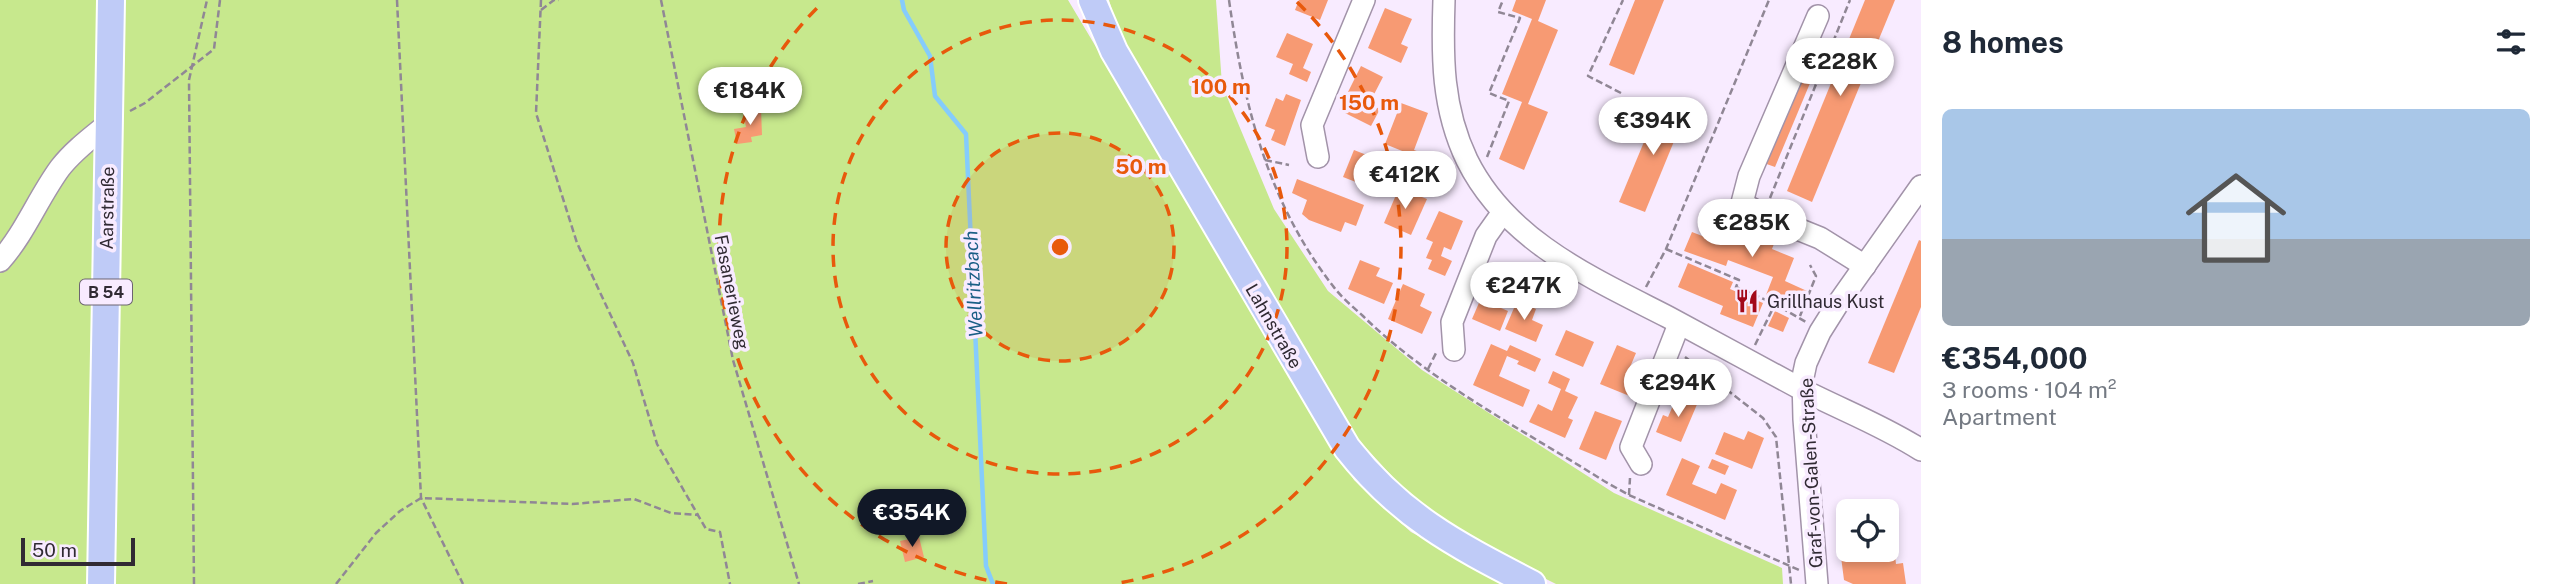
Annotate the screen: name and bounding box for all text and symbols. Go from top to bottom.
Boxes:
icon: filters [2492,23,2530,61]
text: 8 homes [1942,24,2064,60]
pin: €228K [1791,38,1889,98]
text: €228K [1802,47,1878,74]
pin: €184K [701,68,799,127]
text: 100 m [1191,74,1251,99]
text: €184K [714,76,786,103]
text: 150 m [1339,90,1399,115]
pin: €394K [1604,97,1702,157]
text: €394K [1615,106,1691,133]
pin: €412K [1356,152,1454,211]
text: 50 m [1115,154,1167,179]
icon: home [2173,155,2299,281]
text: €412K [1369,160,1441,187]
street label: Aarstraße [96,166,118,250]
pin: €285K [1703,200,1801,259]
text: €285K [1713,208,1791,235]
water label: Wellritzbach [959,230,987,338]
street label: Fasanerieweg [711,233,753,351]
centre of rings [1048,235,1072,259]
pin: €247K [1475,262,1573,322]
text: €247K [1486,271,1562,298]
road number: B 54 [80,280,132,304]
street label: Lahnstraße [1241,280,1307,372]
restaurant icon: Grillhaus Kust [1733,287,1761,315]
place label: Grillhaus Kust [1767,291,1885,312]
text: €354,000 [1942,340,2088,376]
pin: €294K [1629,360,1727,419]
text: €294K [1640,368,1716,395]
text: 3 rooms · 104 m² [1942,376,2116,403]
street label: Graf-von-Galen-Straße [1796,377,1826,569]
text: Apartment [1942,403,2057,430]
pin: €354K [863,490,961,549]
text: €354K [873,498,951,525]
map controls [1836,499,1899,562]
button: locate [1836,499,1899,562]
scale bar [21,535,135,567]
text: 50 m [32,539,77,561]

